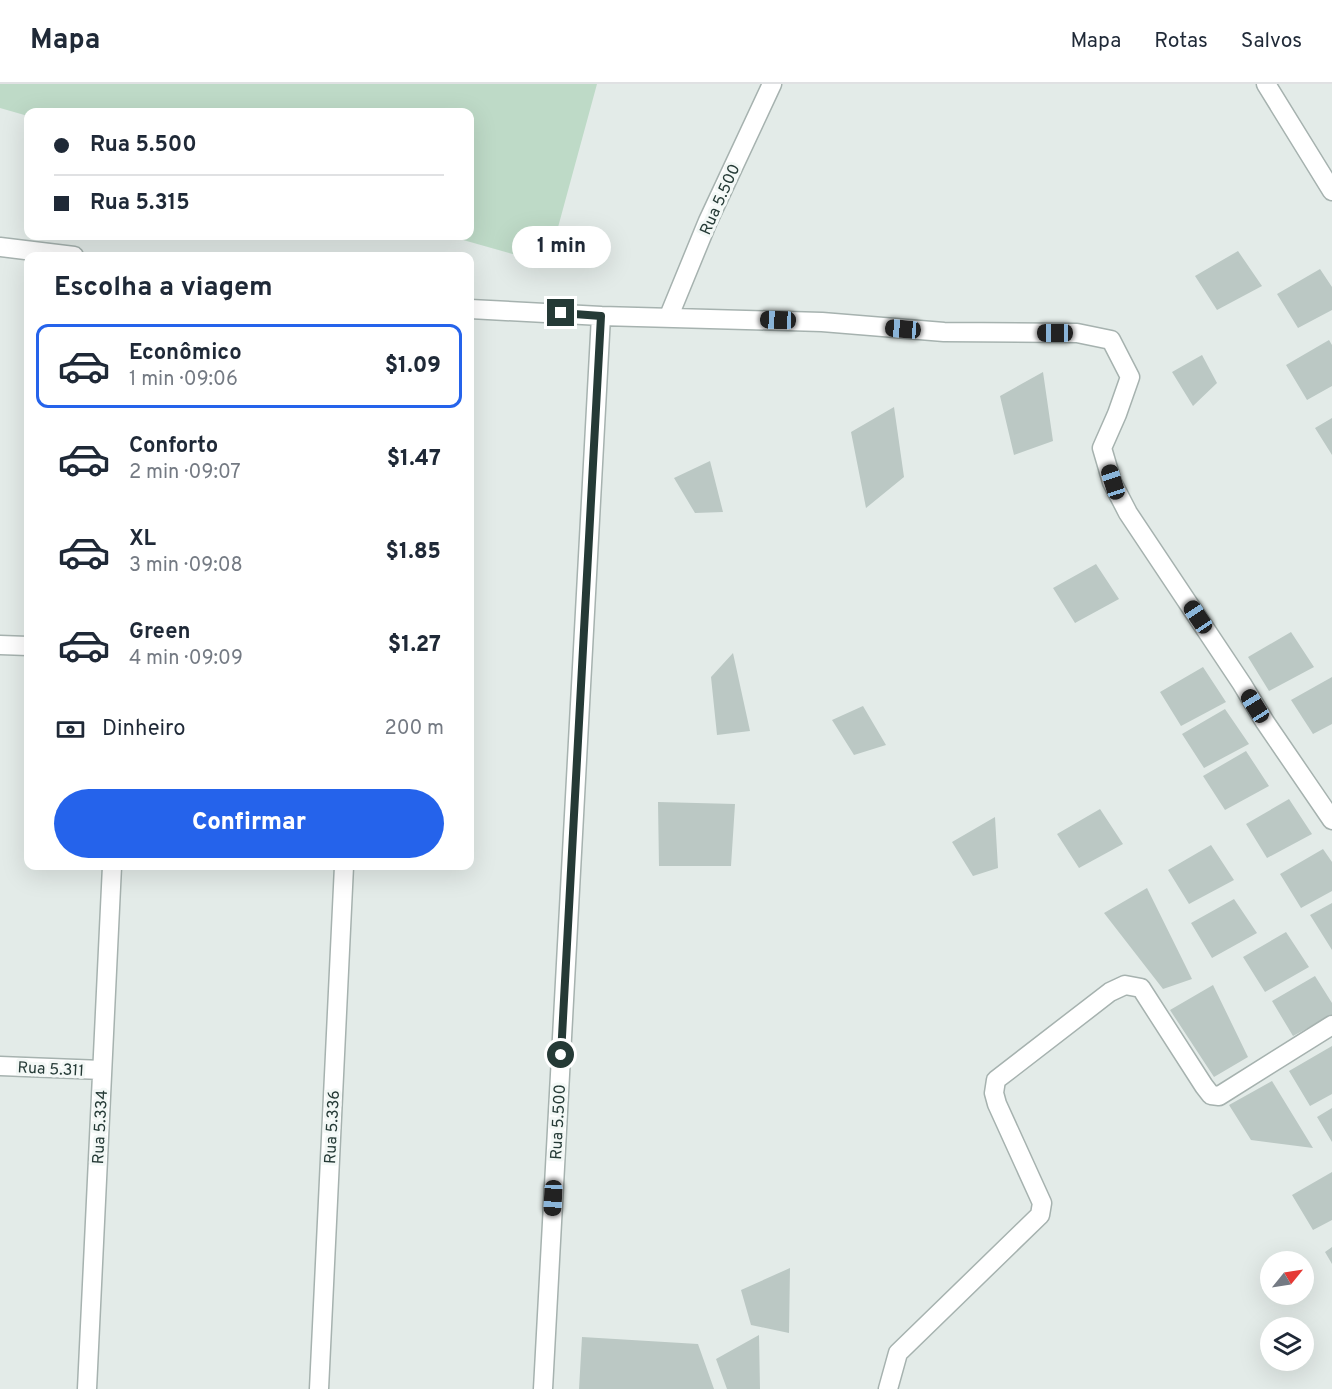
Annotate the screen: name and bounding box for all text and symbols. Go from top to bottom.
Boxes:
text: Mapa [30,23,100,59]
text: Mapa [1071,28,1121,55]
text: Rotas [1154,28,1208,55]
text: Salvos [1241,28,1302,55]
text: Rua 5.500 [90,132,197,159]
street label: Rua 5.500 [696,161,745,238]
text: Rua 5.315 [90,190,190,217]
callout: 1 min [512,226,610,268]
text: 1 min [537,234,586,260]
text: Escolha a viagem [54,271,273,305]
route end [547,299,574,326]
car [760,310,796,330]
car [884,318,922,340]
car [1037,324,1073,342]
icon: car [57,339,111,393]
text: Econômico [129,340,242,367]
text: $1.09 [385,353,441,380]
text: 1 min · 09:06 [129,367,238,393]
icon: car [57,432,111,486]
text: Conforto [129,433,218,460]
text: $1.47 [387,446,441,473]
text: 2 min · 09:07 [129,460,241,486]
car [1099,462,1127,502]
icon: car [57,525,111,579]
text: XL [129,526,156,553]
text: $1.85 [386,539,441,566]
text: 3 min · 09:08 [129,553,243,579]
car [1180,597,1216,637]
icon: car [57,618,111,672]
text: Green [129,619,191,646]
text: $1.27 [388,632,441,659]
text: 4 min · 09:09 [129,646,243,672]
car [1238,686,1272,726]
icon: cash [54,713,87,746]
text: Dinheiro [102,716,185,743]
text: 200 m [385,716,444,742]
button: Confirmar [54,789,444,858]
route start [547,1041,574,1068]
street label: Rua 5.311 [17,1058,85,1082]
street label: Rua 5.500 [547,1084,571,1160]
street label: Rua 5.334 [89,1089,113,1165]
street label: Rua 5.336 [321,1090,345,1165]
car [543,1180,563,1216]
north arrow [1260,1251,1314,1305]
map controls [1260,1251,1314,1371]
button: layers [1260,1317,1314,1371]

